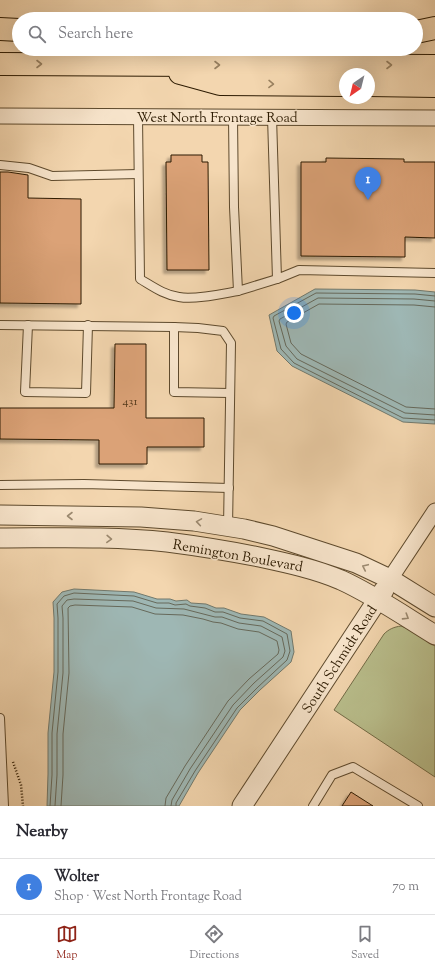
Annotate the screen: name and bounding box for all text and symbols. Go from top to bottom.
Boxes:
search box [12,12,423,56]
icon: search [26,23,48,45]
text: Search here [58,24,133,45]
one-way arrow [36,60,42,68]
one-way arrow [214,61,220,69]
one-way arrow [386,61,392,69]
north arrow [339,68,375,104]
one-way arrow [268,80,274,88]
street label: West North Frontage Road [136,109,298,129]
pin: 1 [355,167,381,200]
your location [284,303,304,323]
house number: 431 [123,393,137,411]
one-way arrow [67,512,73,520]
one-way arrow [196,518,202,527]
one-way arrow [106,534,112,543]
street label: Remington Boulevard [171,536,304,578]
one-way arrow [361,564,369,572]
street label: South Schmidt Road [298,602,383,718]
one-way arrow [402,613,409,620]
text: Nearby [16,820,68,844]
text: Wolter [54,867,99,888]
text: 1 [27,878,31,896]
text: 70 m [392,878,419,896]
text: Shop · West North Frontage Road [54,888,242,906]
tab: Map [56,923,78,963]
tab: Directions [190,923,239,963]
tab: Saved [351,923,379,963]

